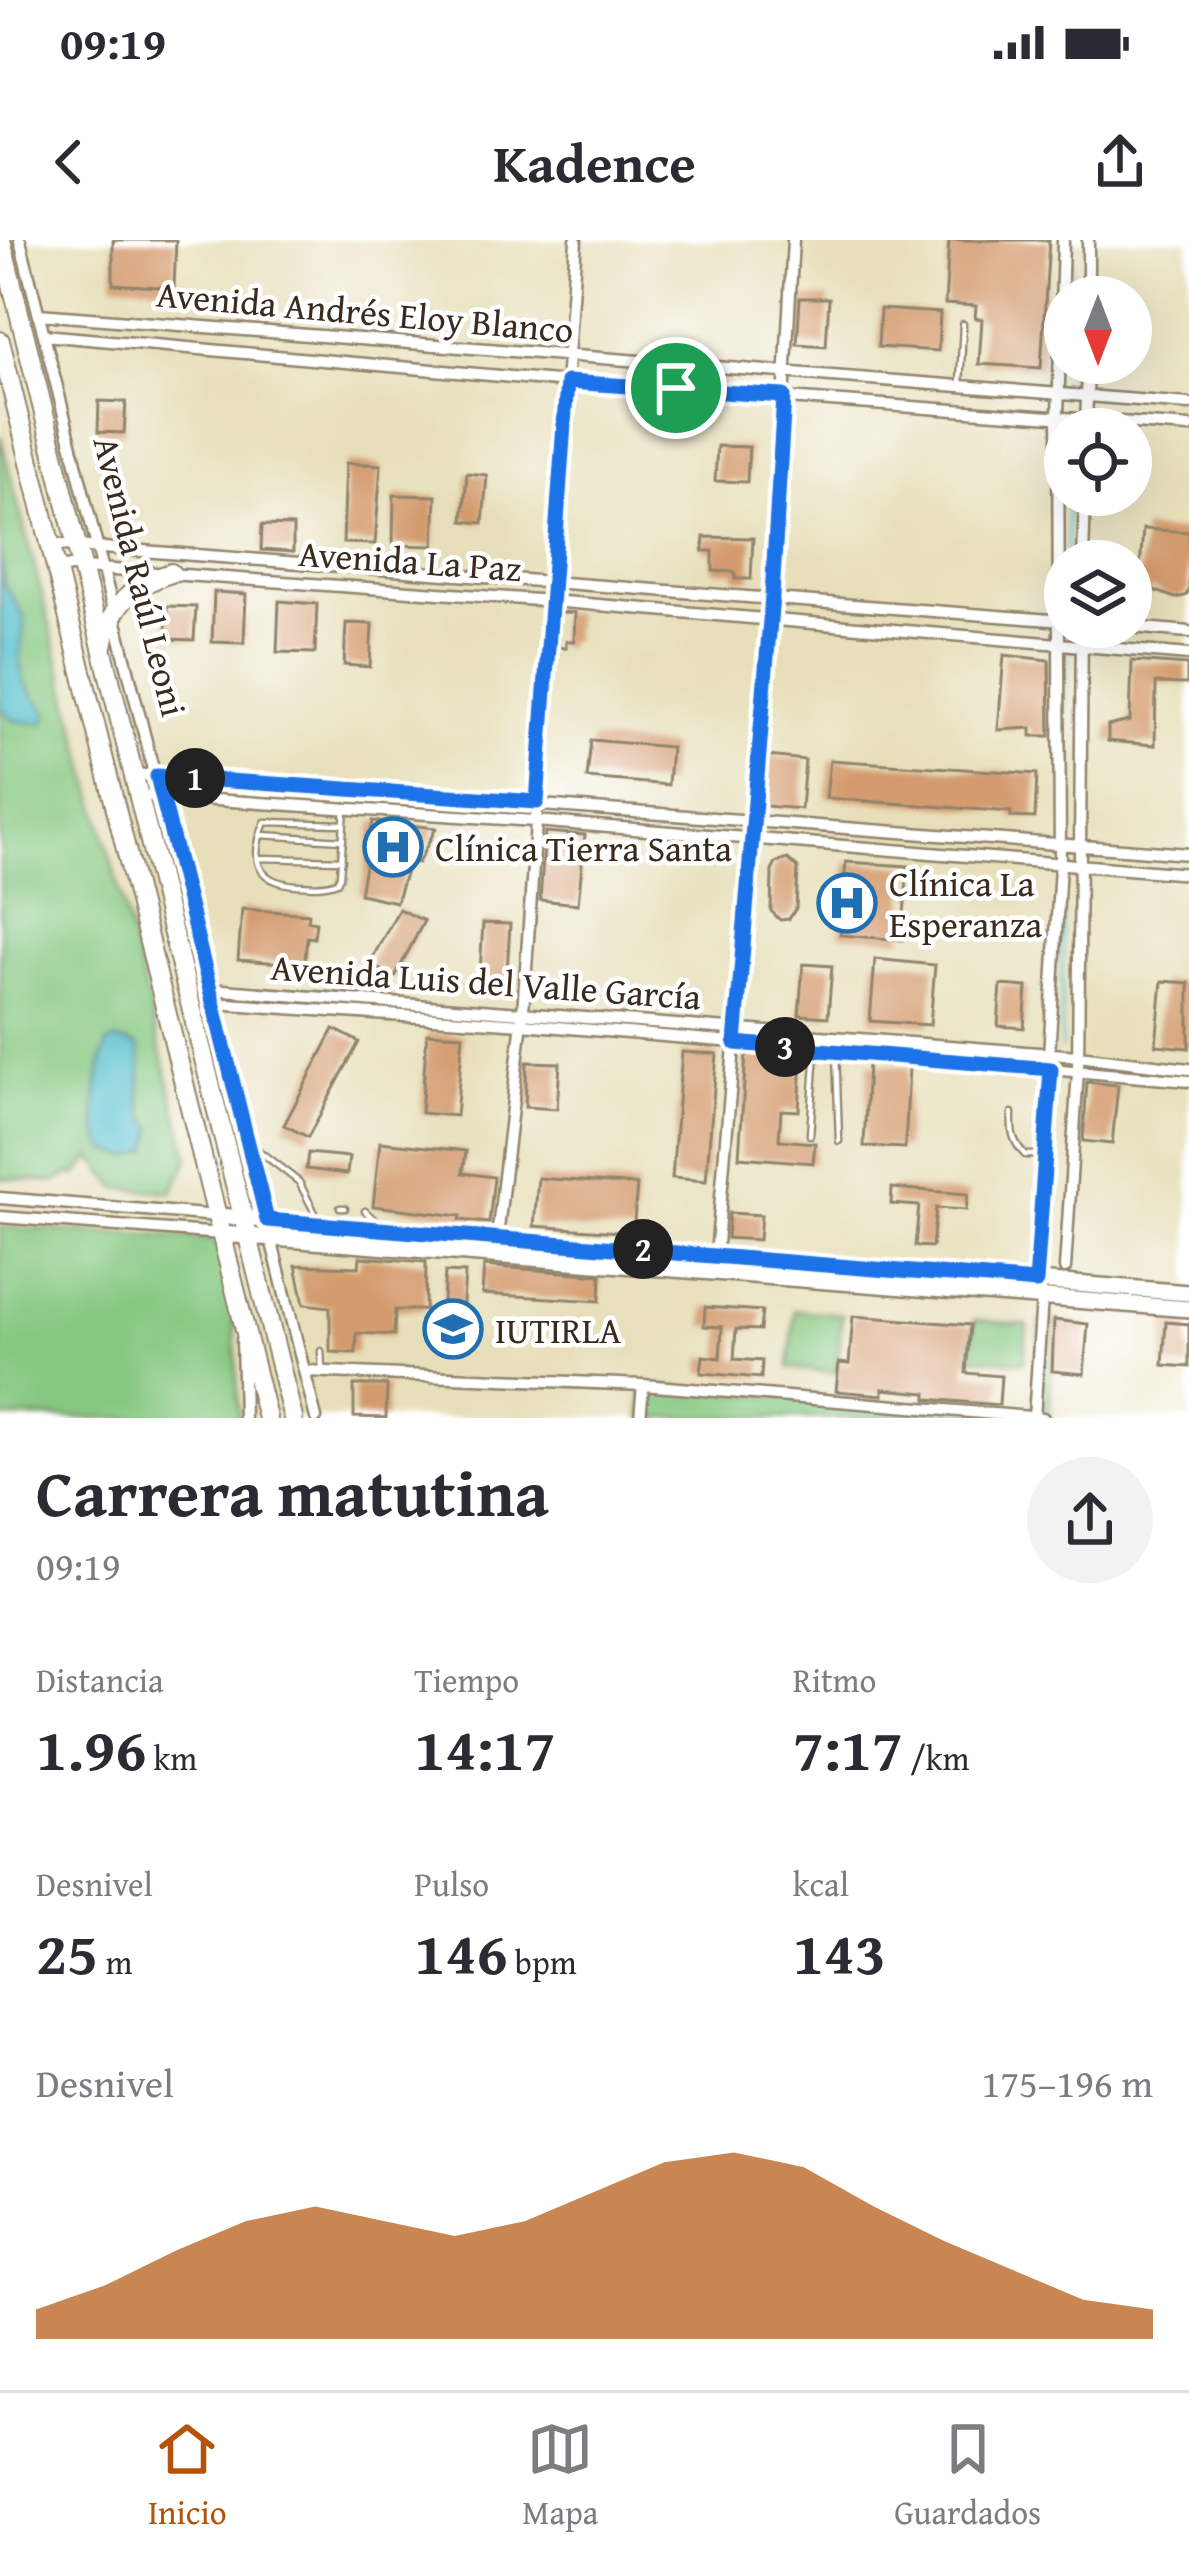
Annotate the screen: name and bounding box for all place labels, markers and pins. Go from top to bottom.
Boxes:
pin [625,337,727,439]
pin: 1 [165,748,225,808]
hospital icon: Clínica Tierra Santa [362,816,424,878]
place label: Clínica Tierra Santa [435,821,732,874]
place label: Clínica La Esperanza [889,856,1042,950]
hospital icon: Clínica La Esperanza [816,872,878,934]
pin: 3 [755,1017,815,1077]
pin: 2 [613,1219,673,1279]
school or university icon: IUTIRLA [422,1298,484,1360]
place label: IUTIRLA [495,1303,621,1356]

